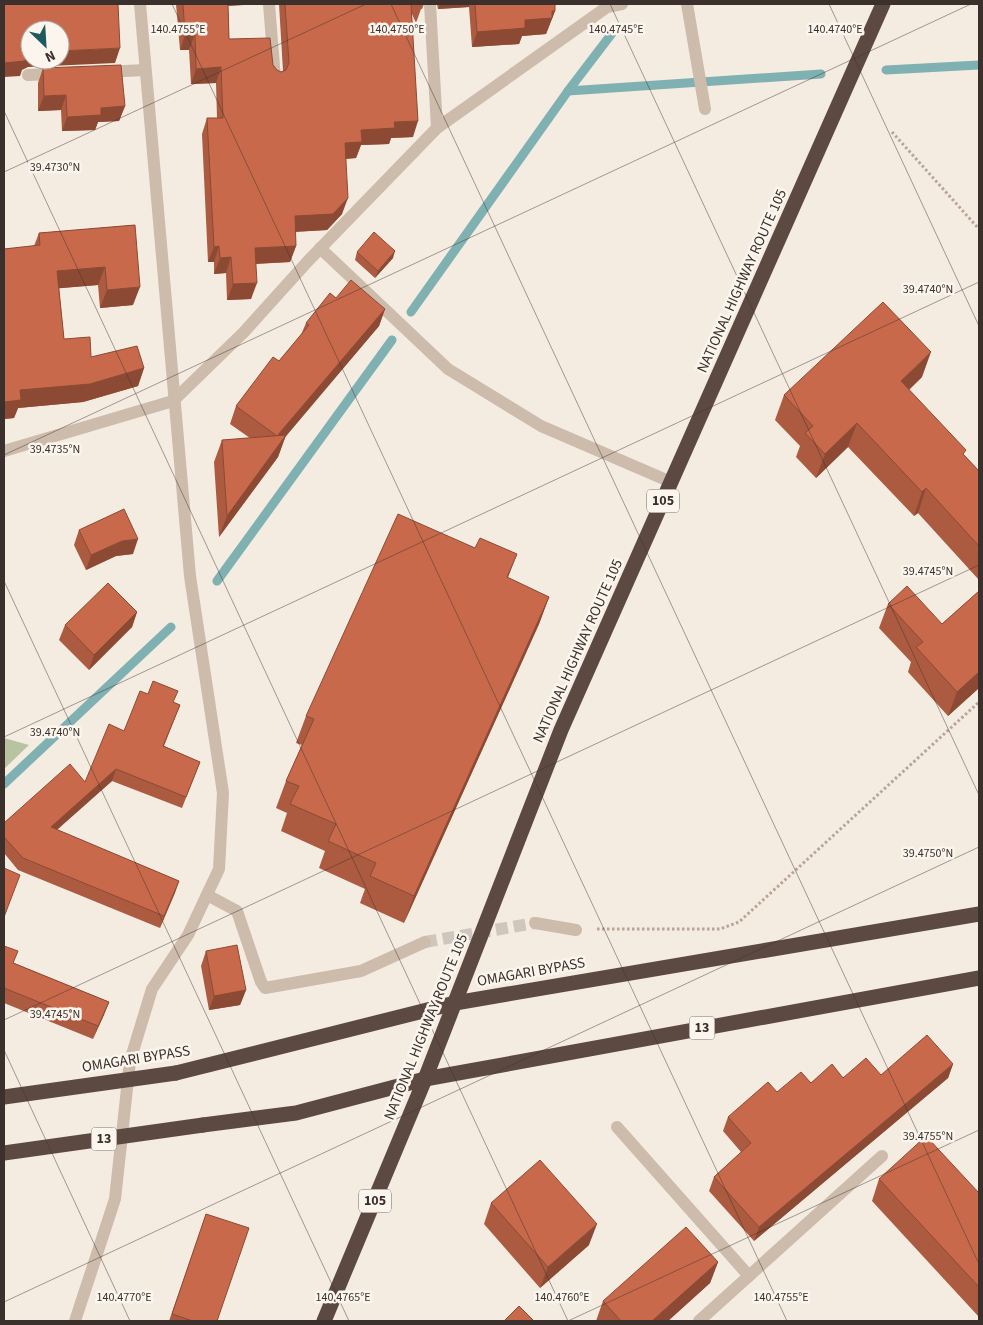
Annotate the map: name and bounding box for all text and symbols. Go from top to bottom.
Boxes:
north arrow [20,20,70,70]
text: 140.4755°E [150,21,206,38]
text: 140.4750°E [369,21,425,38]
text: 140.4745°E [588,21,644,38]
text: 140.4740°E [807,21,863,38]
text: N [42,45,59,67]
text: 39.4730°N [30,159,80,176]
street label: NATIONAL HIGHWAY ROUTE 105 [692,186,792,376]
text: 39.4740°N [903,281,953,298]
text: 39.4735°N [30,441,80,458]
road number: 105 [647,490,679,512]
street label: NATIONAL HIGHWAY ROUTE 105 [528,556,628,746]
text: 39.4745°N [903,563,953,580]
text: 39.4740°N [30,724,80,741]
text: 39.4750°N [903,845,953,862]
street label: NATIONAL HIGHWAY ROUTE 105 [379,931,473,1123]
street label: OMAGARI BYPASS [475,952,587,992]
text: 39.4745°N [30,1006,80,1023]
road number: 13 [690,1016,714,1040]
street label: OMAGARI BYPASS [80,1040,192,1078]
road number: 13 [92,1128,116,1150]
text: 39.4755°N [903,1128,953,1145]
road number: 105 [359,1190,391,1212]
text: 140.4770°E [96,1289,152,1306]
text: 140.4765°E [315,1289,371,1306]
text: 140.4760°E [534,1289,590,1306]
text: 140.4755°E [753,1289,809,1306]

